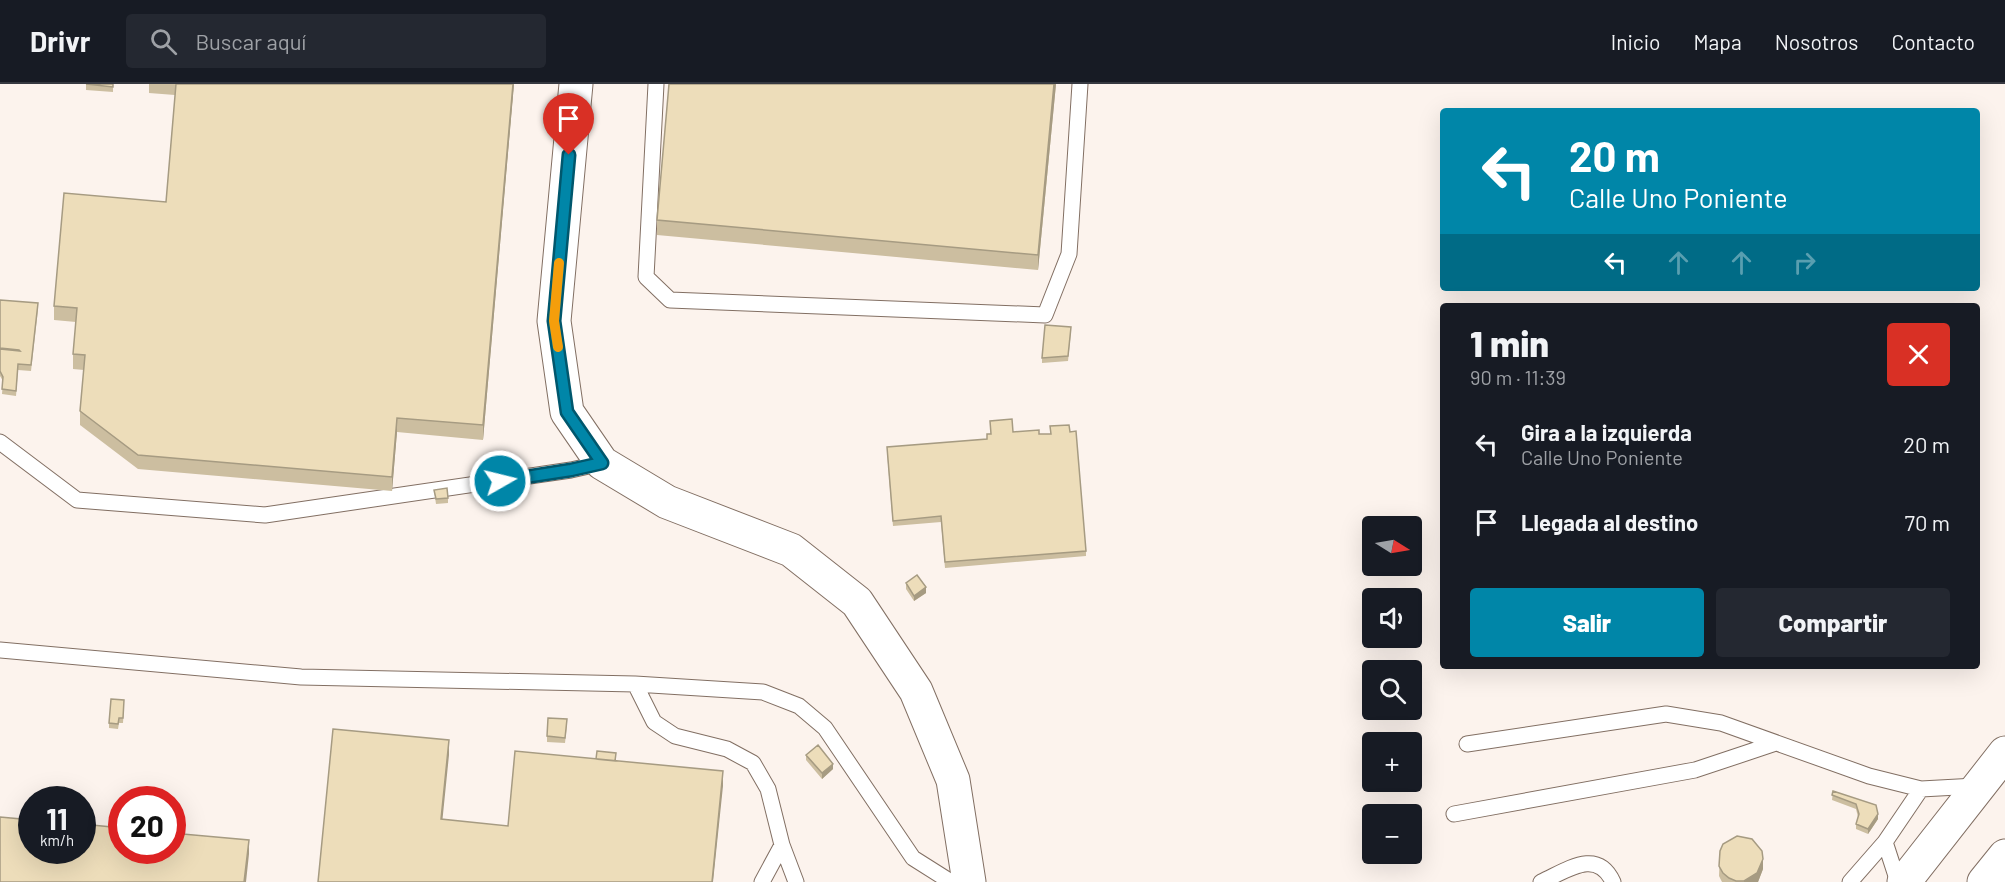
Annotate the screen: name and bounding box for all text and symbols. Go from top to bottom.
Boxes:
search box [126,14,546,68]
text: Drivr [30,24,90,58]
icon: search [147,25,180,58]
text: Buscar aquí [195,28,306,54]
text: Inicio [1611,29,1661,54]
text: Mapa [1694,29,1742,54]
text: Nosotros [1775,29,1858,54]
text: Contacto [1891,29,1975,54]
pin [543,93,594,155]
icon: arrive [552,102,585,135]
text: 20 m [1569,130,1660,180]
icon: left [1470,132,1548,210]
text: Calle Uno Poniente [1569,181,1788,213]
icon: left [1599,246,1632,279]
icon: ahead [1662,246,1695,279]
icon: ahead [1725,246,1758,279]
icon: right [1788,246,1821,279]
text: 1 min [1470,321,1549,364]
button: close [1887,323,1950,386]
text: 90 m · 11:39 [1470,365,1566,389]
text: Gira a la izquierda [1521,419,1692,445]
icon: left [1470,428,1503,461]
text: 20 m [1903,431,1950,457]
text: Calle Uno Poniente [1521,445,1683,469]
position arrow [468,449,532,513]
icon: arrive [1470,506,1503,539]
text: Llegada al destino [1521,509,1698,535]
text: 70 m [1905,509,1950,535]
north arrow [1362,516,1422,576]
map controls [1362,516,1422,864]
button: sound [1362,588,1422,648]
button: Salir [1470,588,1704,657]
button: Compartir [1716,588,1950,657]
button: search [1362,660,1422,720]
button: + [1362,732,1422,792]
speed limit sign: 20 [108,786,186,864]
text: 11 [46,800,68,836]
button: − [1362,804,1422,864]
text: km/h [40,831,74,849]

